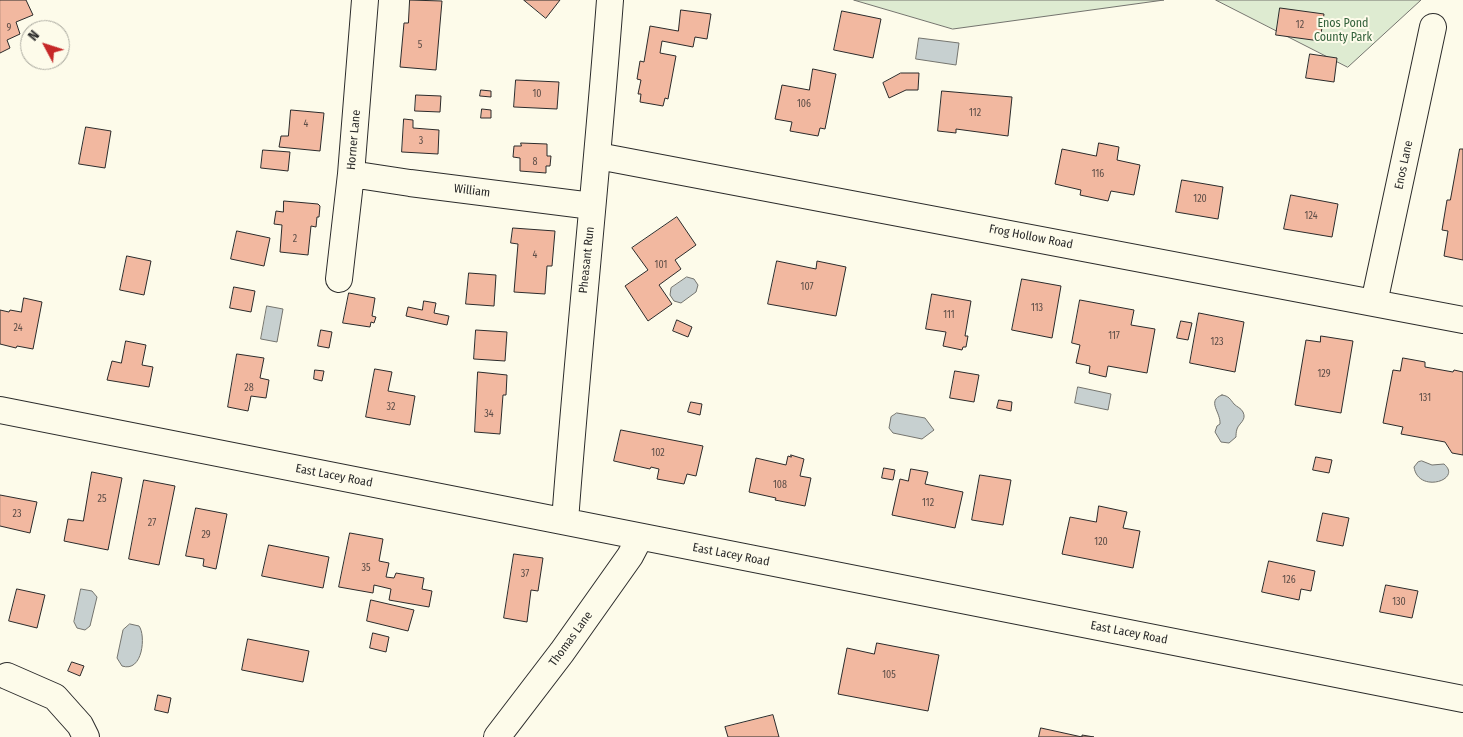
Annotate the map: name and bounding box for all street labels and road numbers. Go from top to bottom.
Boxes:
street label: Horner Lane [344,109,364,171]
street label: Enos Lane [1392,139,1416,191]
street label: William [453,182,491,200]
street label: Frog Hollow Road [988,222,1074,252]
street label: Pheasant Run [576,226,598,294]
street label: East Lacey Road [294,461,374,491]
street label: East Lacey Road [691,540,771,570]
street label: Thomas Lane [546,609,596,669]
street label: East Lacey Road [1089,618,1169,648]

